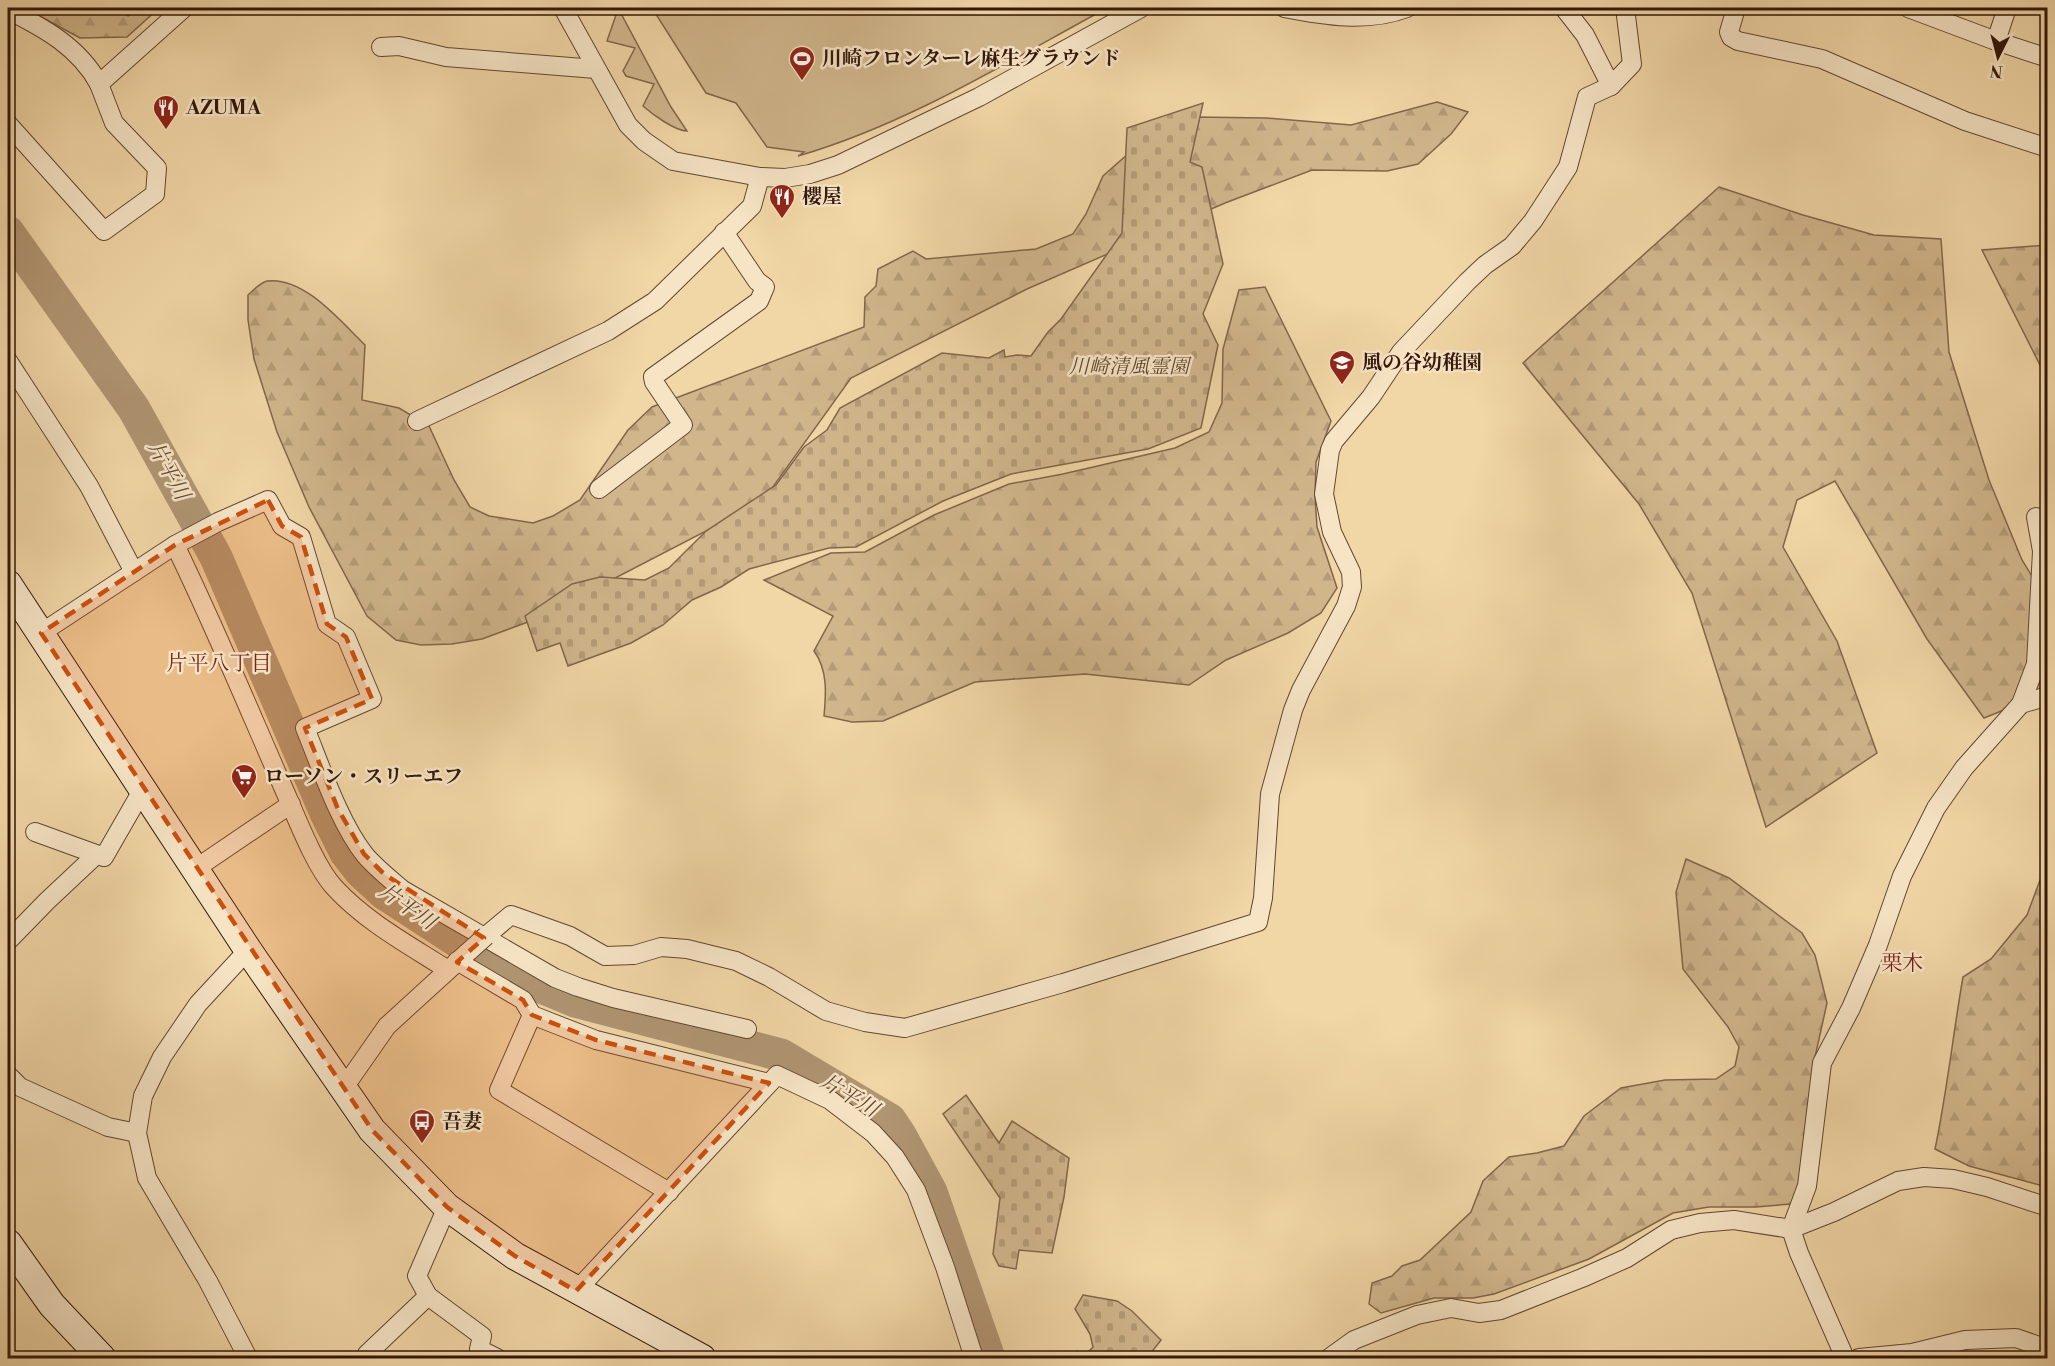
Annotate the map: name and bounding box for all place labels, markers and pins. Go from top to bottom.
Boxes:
sports icon: 川崎フロンターレ麻生グラウンド [787,44,817,82]
place label: 川崎フロンターレ麻生グラウンド [822,47,1121,72]
restaurant icon: AZUMA [151,93,181,131]
place label: AZUMA [185,96,262,121]
restaurant icon: 櫻屋 [767,182,797,220]
place label: 櫻屋 [802,185,842,210]
school or university icon: 風の谷幼稚園 [1327,348,1357,386]
place label: 風の谷幼稚園 [1362,351,1482,376]
supermarket icon: ローソン・スリーエフ [229,762,259,800]
place label: ローソン・スリーエフ [264,765,463,790]
bus stop icon: 吾妻 [407,1107,437,1145]
place label: 吾妻 [442,1110,482,1135]

